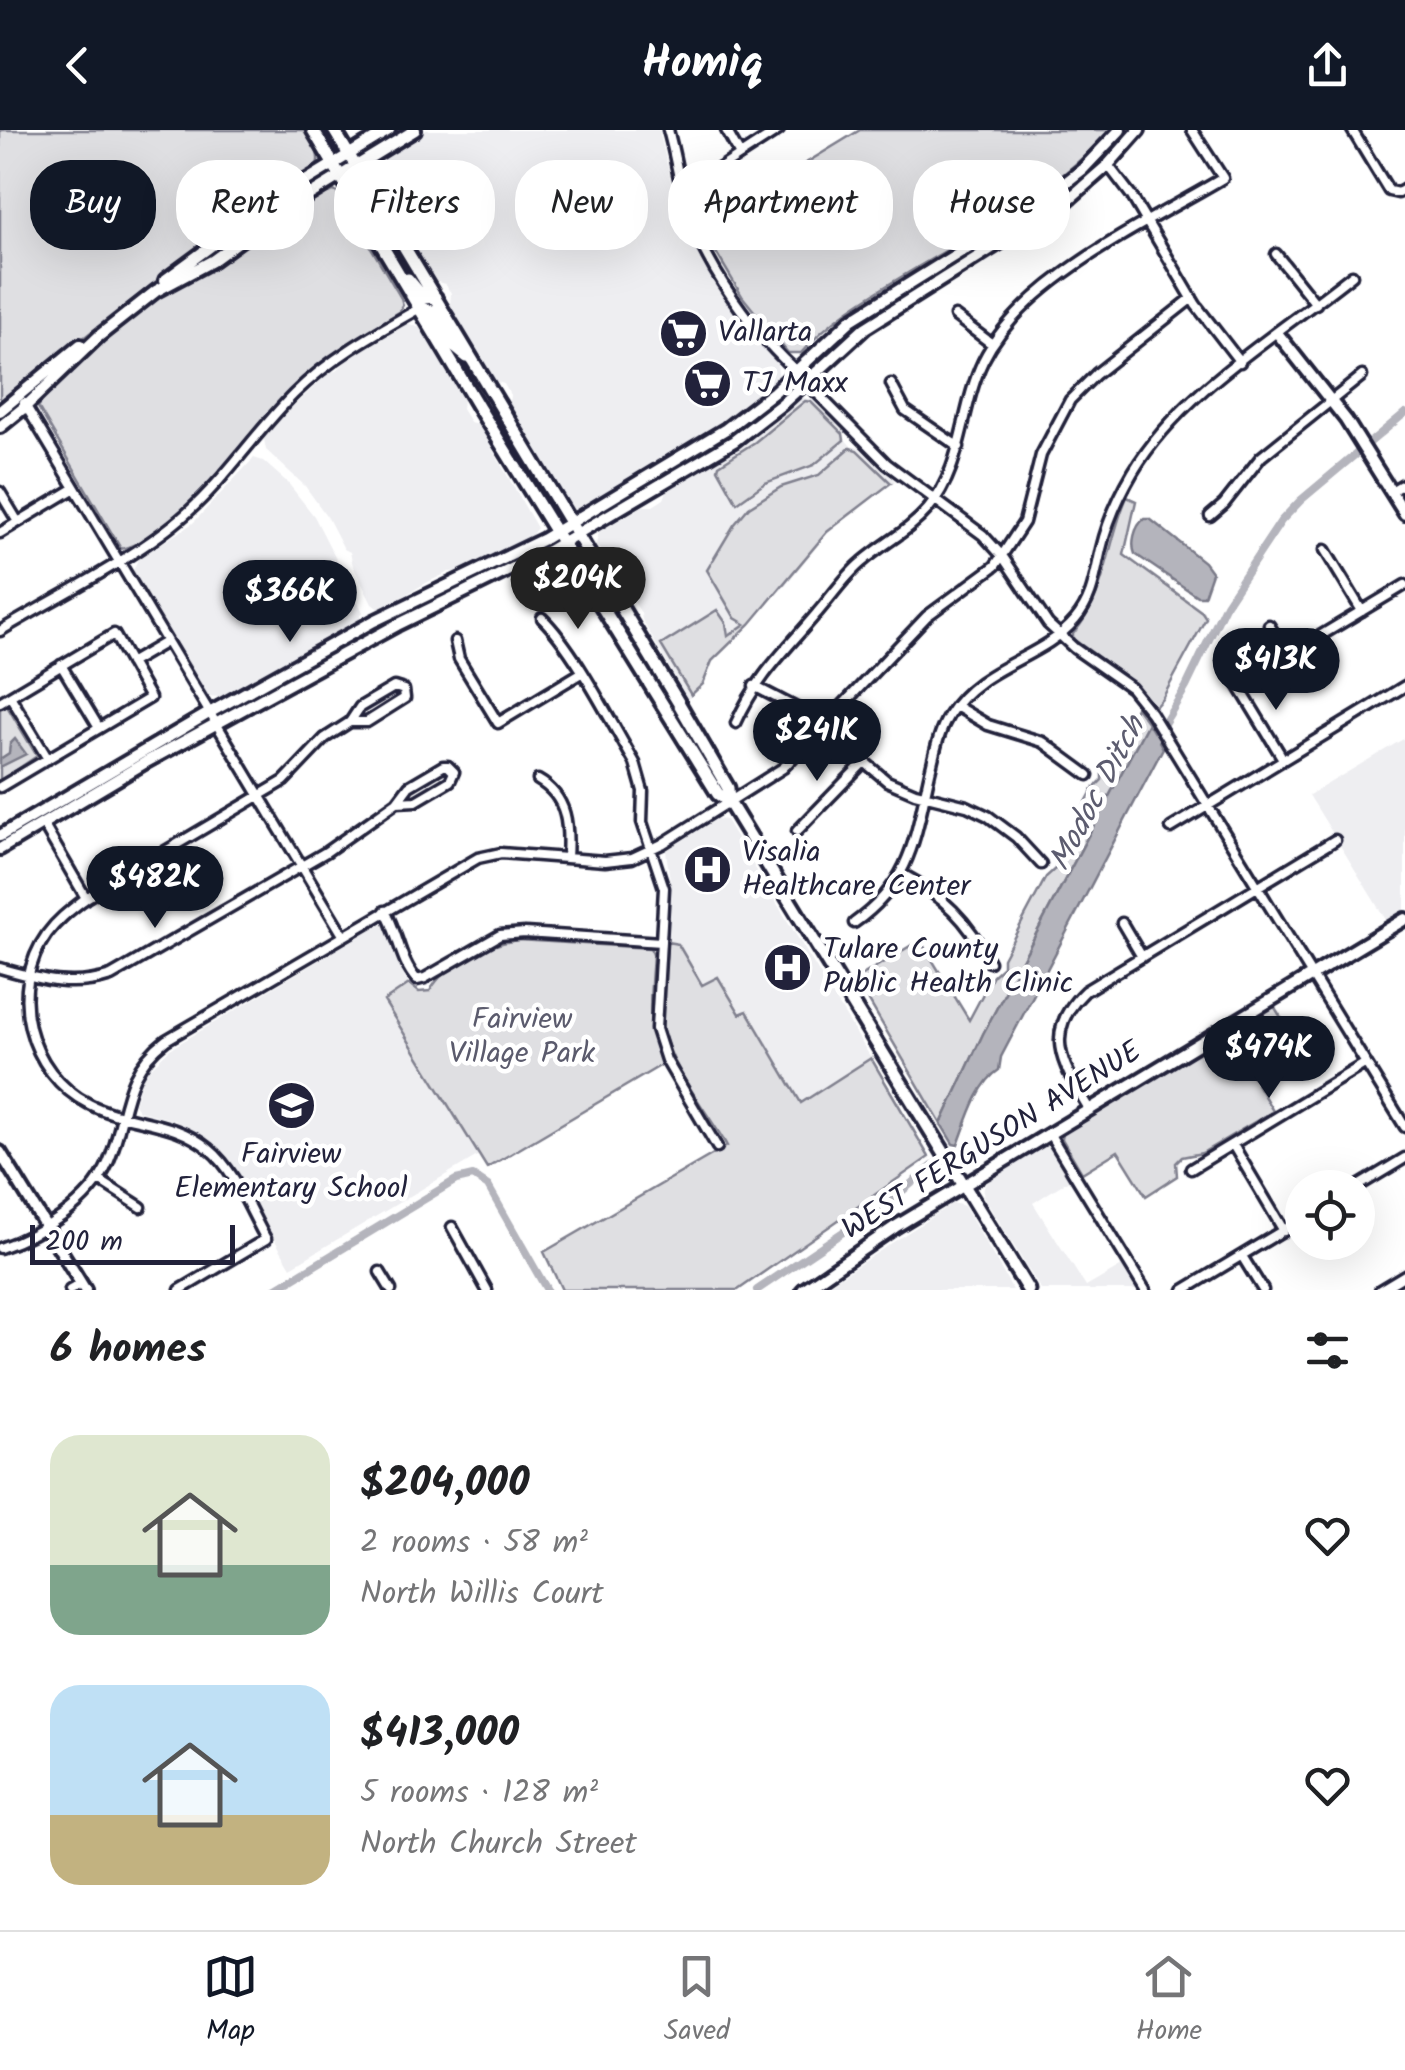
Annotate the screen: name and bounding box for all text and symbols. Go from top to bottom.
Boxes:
text: Homiq [642,29,763,101]
icon: back [50,38,105,93]
icon: share [1300,38,1355,93]
chip: Buy [30,160,156,250]
chip: Rent [176,160,314,250]
chip: Filters [334,160,495,250]
chip: New [515,160,648,250]
chip: Apartment [668,160,893,250]
chip: House [913,160,1070,250]
supermarket icon: Vallarta [657,307,709,359]
place label: Vallarta [718,309,812,357]
supermarket icon: TJ Maxx [681,358,733,410]
place label: TJ Maxx [742,360,849,408]
pin: $204K [508,547,648,632]
text: $204K [533,554,623,605]
pin: $366K [220,560,360,645]
text: $366K [245,567,335,618]
pin: $413K [1206,628,1346,713]
text: $413K [1235,635,1317,686]
pin: $241K [747,699,887,784]
water label: Modoc Ditch [1036,705,1162,881]
text: $241K [775,706,859,757]
place label: Visalia Healthcare Center [742,829,972,911]
hospital icon: Visalia Healthcare Center [681,844,733,896]
pin: $482K [85,846,225,931]
text: $482K [108,853,202,904]
place label: Tulare County Public Health Clinic [823,926,1073,1008]
hospital icon: Tulare County Public Health Clinic [762,941,814,993]
park label: Fairview Village Park [449,996,596,1078]
pin: $474K [1199,1016,1339,1101]
text: $474K [1225,1023,1313,1074]
street label: WEST FERGUSON AVENUE [832,1028,1153,1253]
school or university icon: Fairview Elementary School [265,1080,317,1132]
place label: Fairview Elementary School [174,1131,408,1213]
map controls [1285,1170,1375,1260]
button: locate [1285,1170,1375,1260]
scale bar [30,1220,235,1264]
text: 200 m [45,1220,123,1265]
text: 6 homes [50,1317,206,1384]
icon: filters [1300,1323,1355,1378]
text: $204,000 [360,1451,529,1518]
icon: home [130,1475,250,1595]
icon: heart [1300,1508,1355,1563]
text: 2 rooms · 58 m² [360,1518,588,1569]
text: North Willis Court [360,1569,604,1620]
text: $413,000 [360,1701,519,1768]
icon: home [130,1725,250,1845]
icon: heart [1300,1758,1355,1813]
text: 5 rooms · 128 m² [360,1768,598,1819]
text: North Church Street [360,1819,637,1870]
tab: Map [203,1949,258,2054]
tab: Saved [664,1949,730,2054]
tab: Home [1136,1949,1202,2054]

